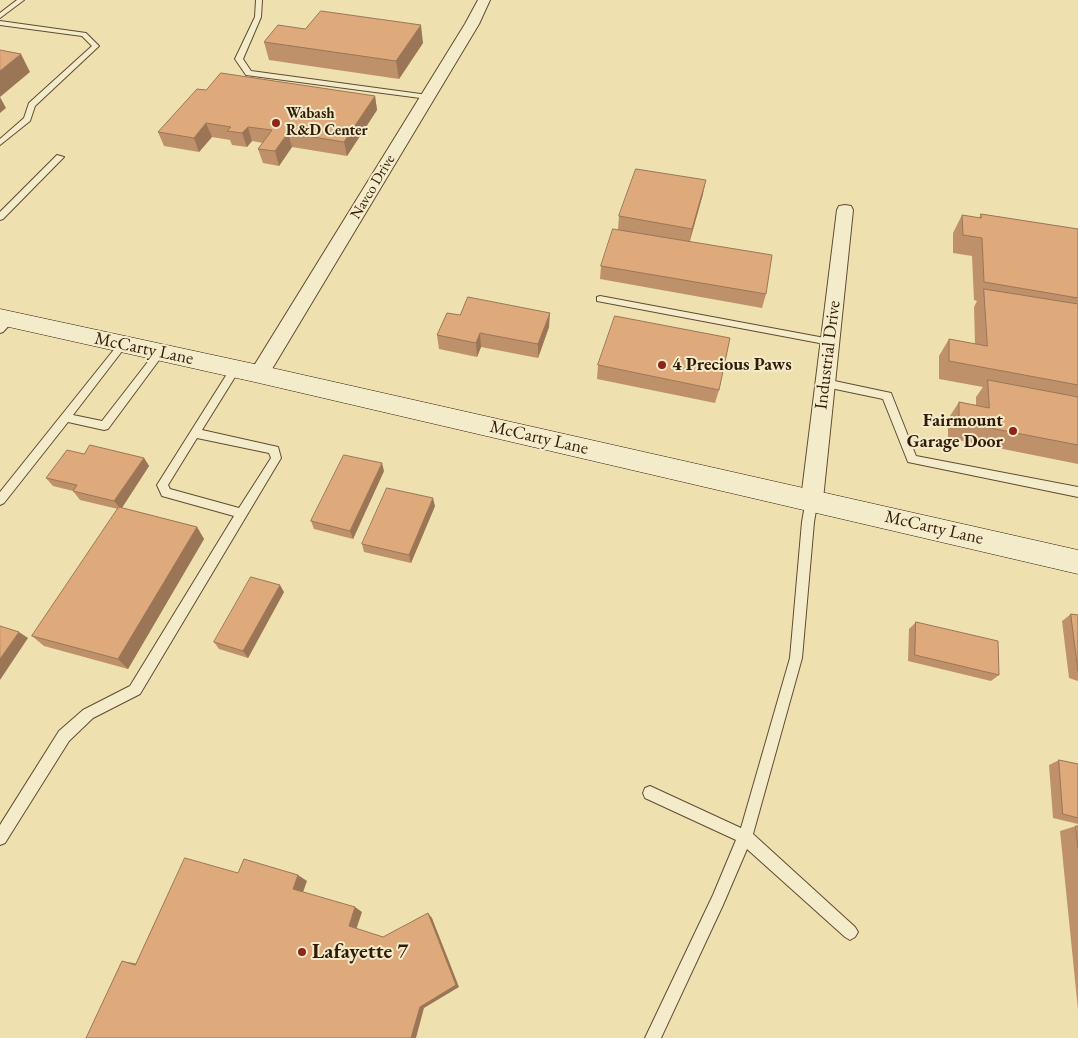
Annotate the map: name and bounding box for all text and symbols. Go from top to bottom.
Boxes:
place label: Wabash R&D Center [286,105,368,140]
marker: Wabash R&D Center [270,117,282,129]
street label: Navco Drive [347,151,399,223]
street label: Industrial Drive [811,299,845,411]
street label: McCarty Lane [93,328,195,370]
place label: 4 Precious Paws [672,354,792,376]
marker: 4 Precious Paws [656,359,668,371]
place label: Fairmount Garage Door [907,410,1003,452]
street label: McCarty Lane [488,416,590,460]
marker: Fairmount Garage Door [1007,425,1019,437]
street label: McCarty Lane [883,506,985,550]
place label: Lafayette 7 [312,939,408,965]
marker: Lafayette 7 [296,946,308,958]

